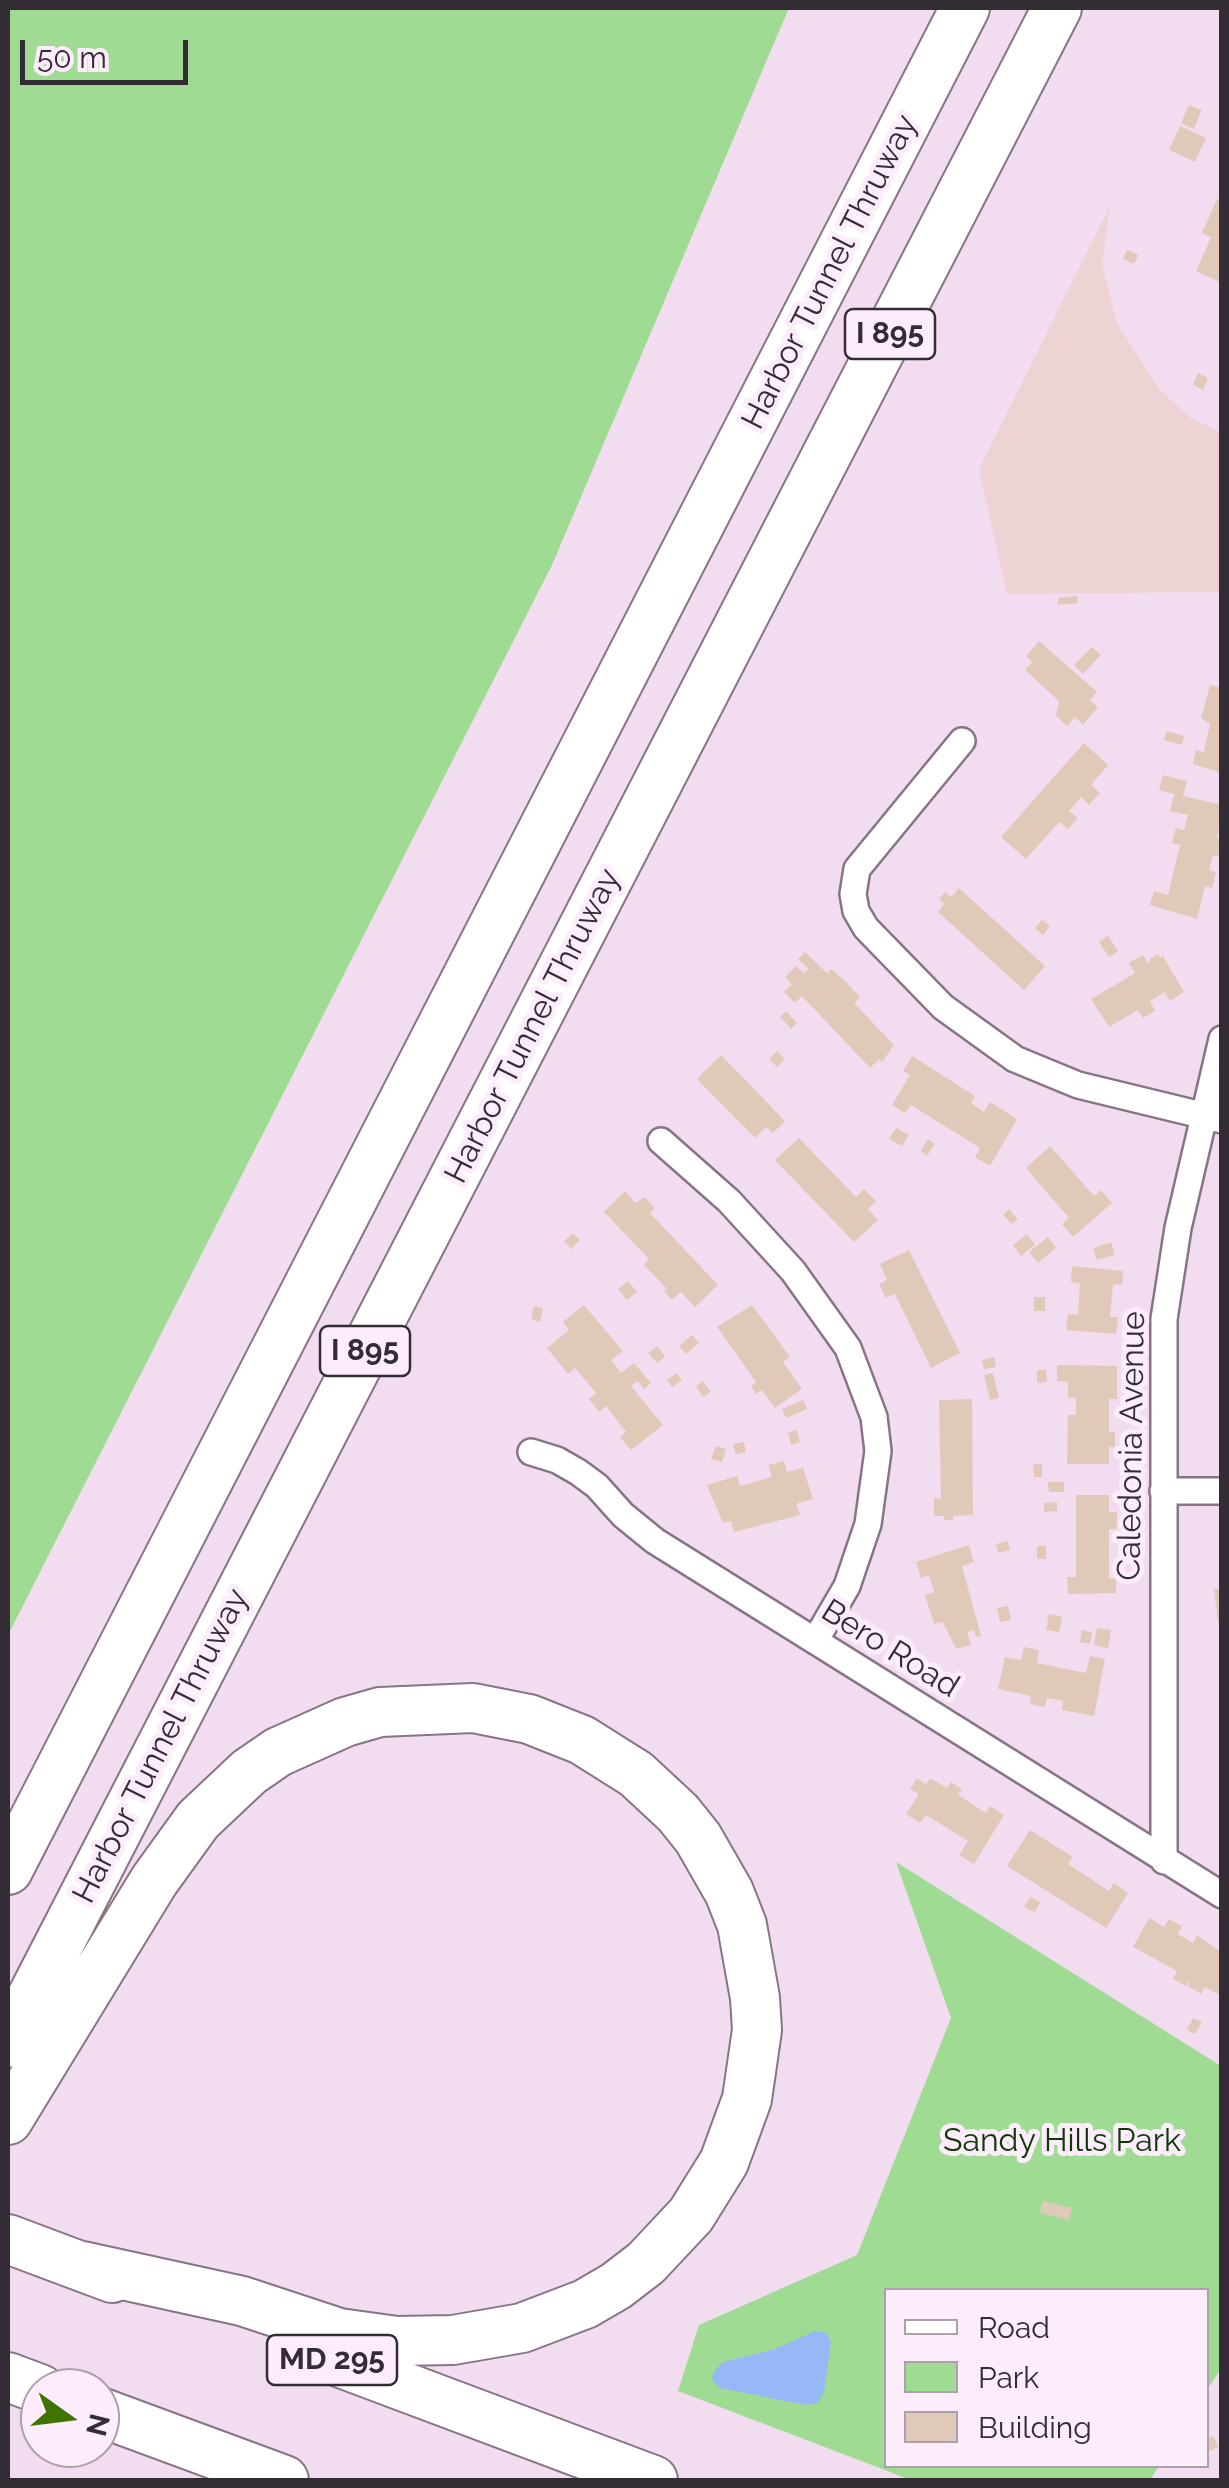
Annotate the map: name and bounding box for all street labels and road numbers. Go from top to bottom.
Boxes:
street label: Harbor Tunnel Thruway [734,109,926,435]
road number: I 895 [845,309,935,359]
street label: Harbor Tunnel Thruway [437,863,629,1189]
street label: Caledonia Avenue [1110,1311,1154,1581]
road number: I 895 [320,1326,410,1376]
street label: Harbor Tunnel Thruway [65,1583,257,1909]
street label: Bero Road [814,1592,966,1706]
road number: MD 295 [267,2335,397,2385]

